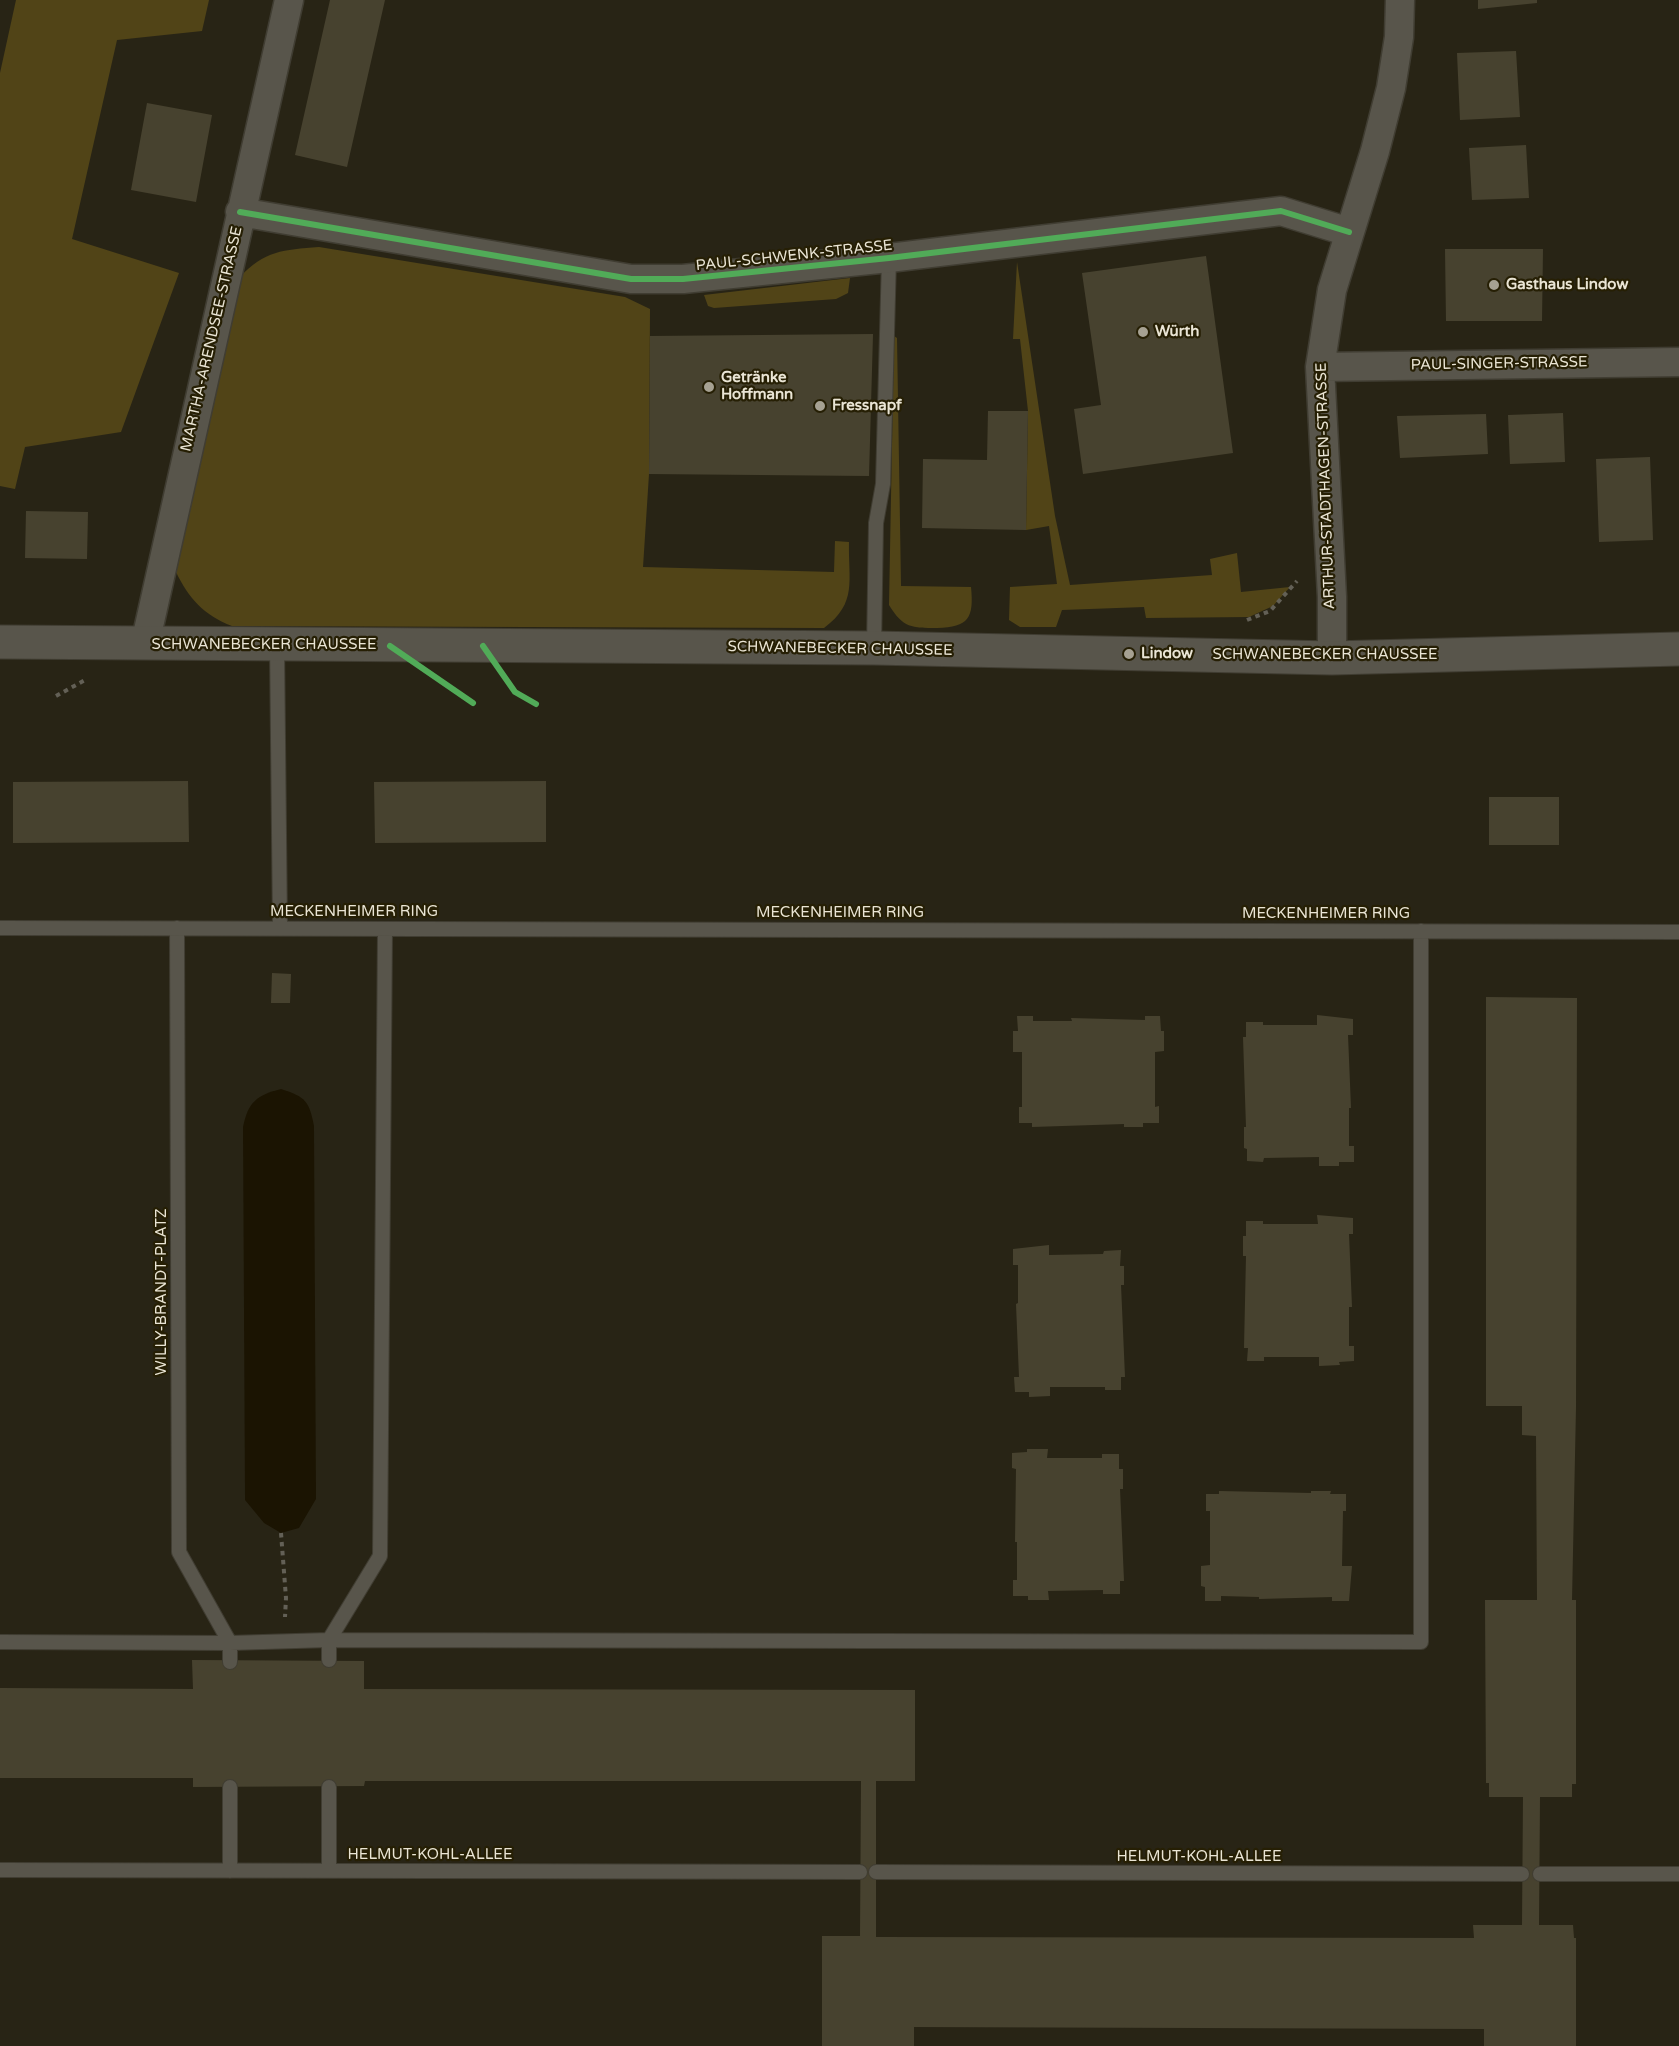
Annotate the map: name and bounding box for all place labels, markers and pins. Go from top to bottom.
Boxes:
place label: Gasthaus Lindow [1506,276,1628,294]
marker: Gasthaus Lindow [1487,278,1501,292]
place label: Würth [1155,323,1199,341]
marker: Würth [1136,325,1150,339]
place label: Getränke Hoffmann [721,369,793,404]
marker: Getränke Hoffmann [702,380,716,394]
place label: Fressnapf [832,397,902,415]
marker: Fressnapf [813,399,827,413]
place label: Lindow [1141,645,1193,663]
marker: Lindow [1122,647,1136,661]

